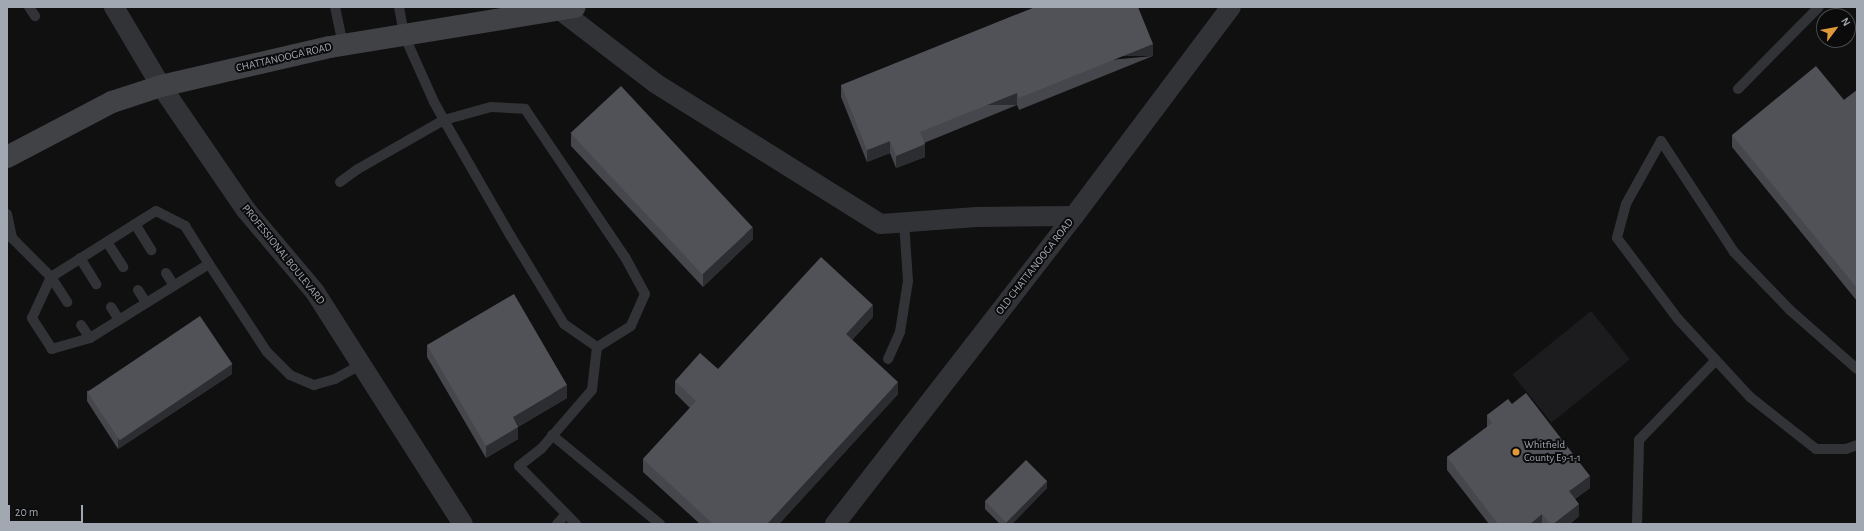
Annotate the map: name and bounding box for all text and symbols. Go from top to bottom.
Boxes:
north arrow [1816,8,1856,48]
text: N [1839,16,1852,28]
street label: CHATTANOOGA ROAD [235,41,333,75]
street label: PROFESSIONAL BOULEVARD [239,203,327,307]
street label: OLD CHATTANOOGA ROAD [993,216,1077,318]
place label: Whitfield County E9-1-1 [1524,439,1581,465]
marker: Whitfield County E9-1-1 [1511,447,1521,457]
scale bar [10,497,85,523]
text: 20 m [15,506,38,518]

